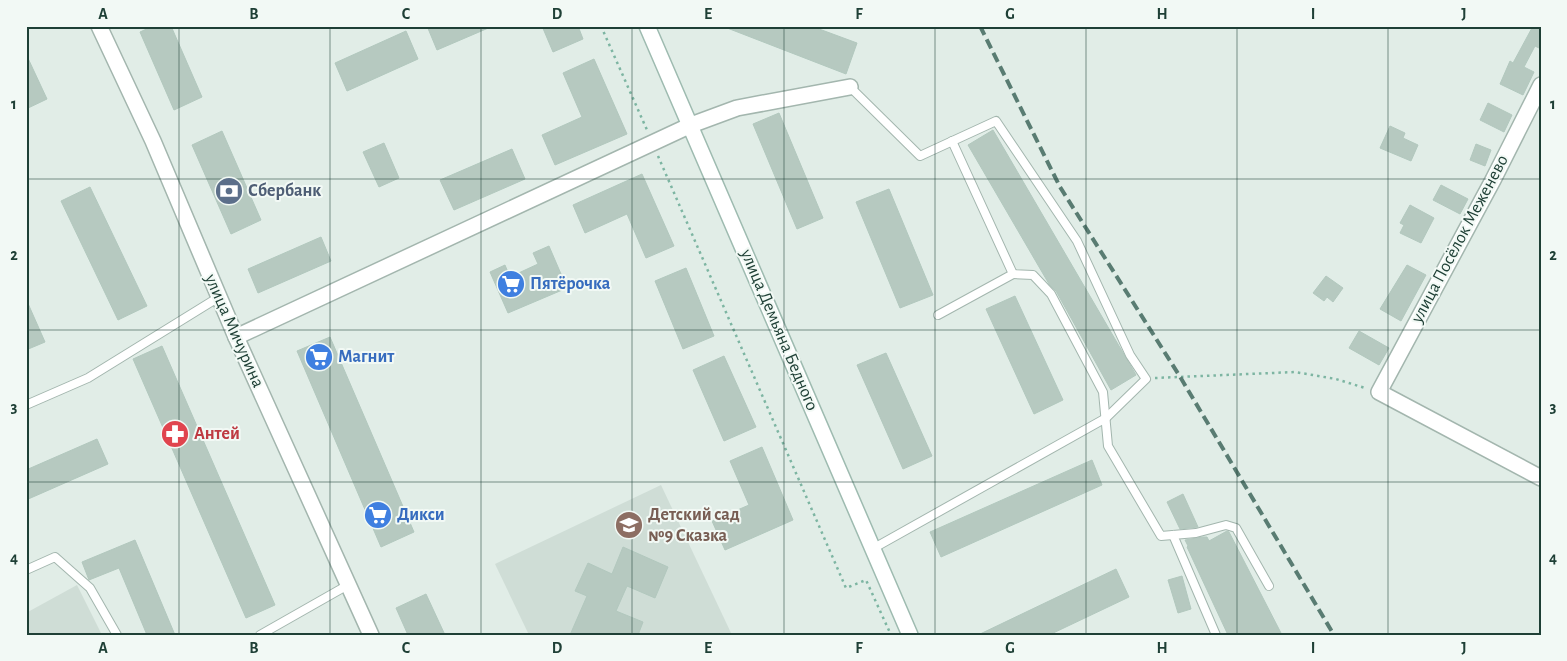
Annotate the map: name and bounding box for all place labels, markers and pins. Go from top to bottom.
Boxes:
bank icon: Сбербанк [214,176,244,206]
place label: Сбербанк [248,182,321,200]
supermarket icon: Пятёрочка [496,269,526,299]
place label: Пятёрочка [530,275,611,293]
supermarket icon: Магнит [304,342,334,372]
place label: Магнит [338,348,395,366]
pharmacy icon: Антей [160,419,190,449]
place label: Антей [194,425,240,443]
supermarket icon: Дикси [363,500,393,530]
place label: Дикси [397,506,445,524]
place label: Детский сад №9 Сказка [648,506,740,545]
school or university icon: Детский сад №9 Сказка [614,510,644,540]

